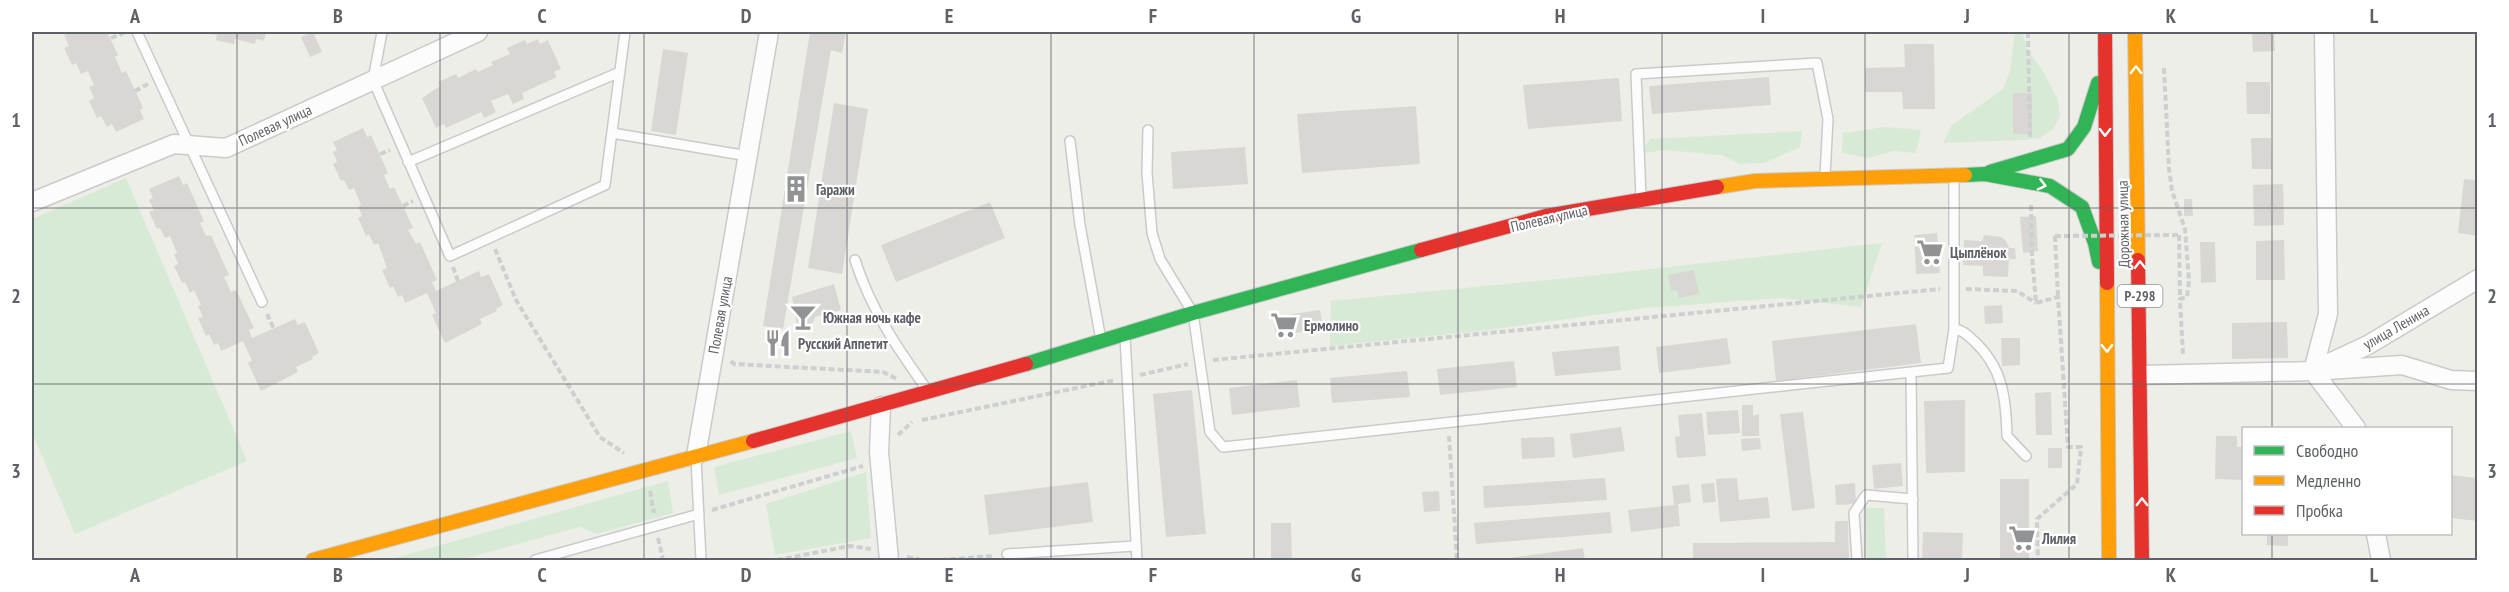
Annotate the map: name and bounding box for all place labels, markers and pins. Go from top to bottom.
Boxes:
building icon: Гаражи [781,174,811,204]
place label: Гаражи [816,180,855,199]
supermarket icon: Цыплёнок [1915,237,1945,267]
place label: Цыплёнок [1950,243,2007,262]
bar icon: Южная ночь кафе [788,302,818,332]
place label: Южная ночь кафе [823,308,921,327]
supermarket icon: Ермолино [1269,310,1299,340]
place label: Ермолино [1304,316,1359,335]
restaurant icon: Русский Аппетит [763,328,793,358]
place label: Русский Аппетит [798,334,889,353]
supermarket icon: Лилия [2007,523,2037,553]
place label: Лилия [2041,529,2076,548]

